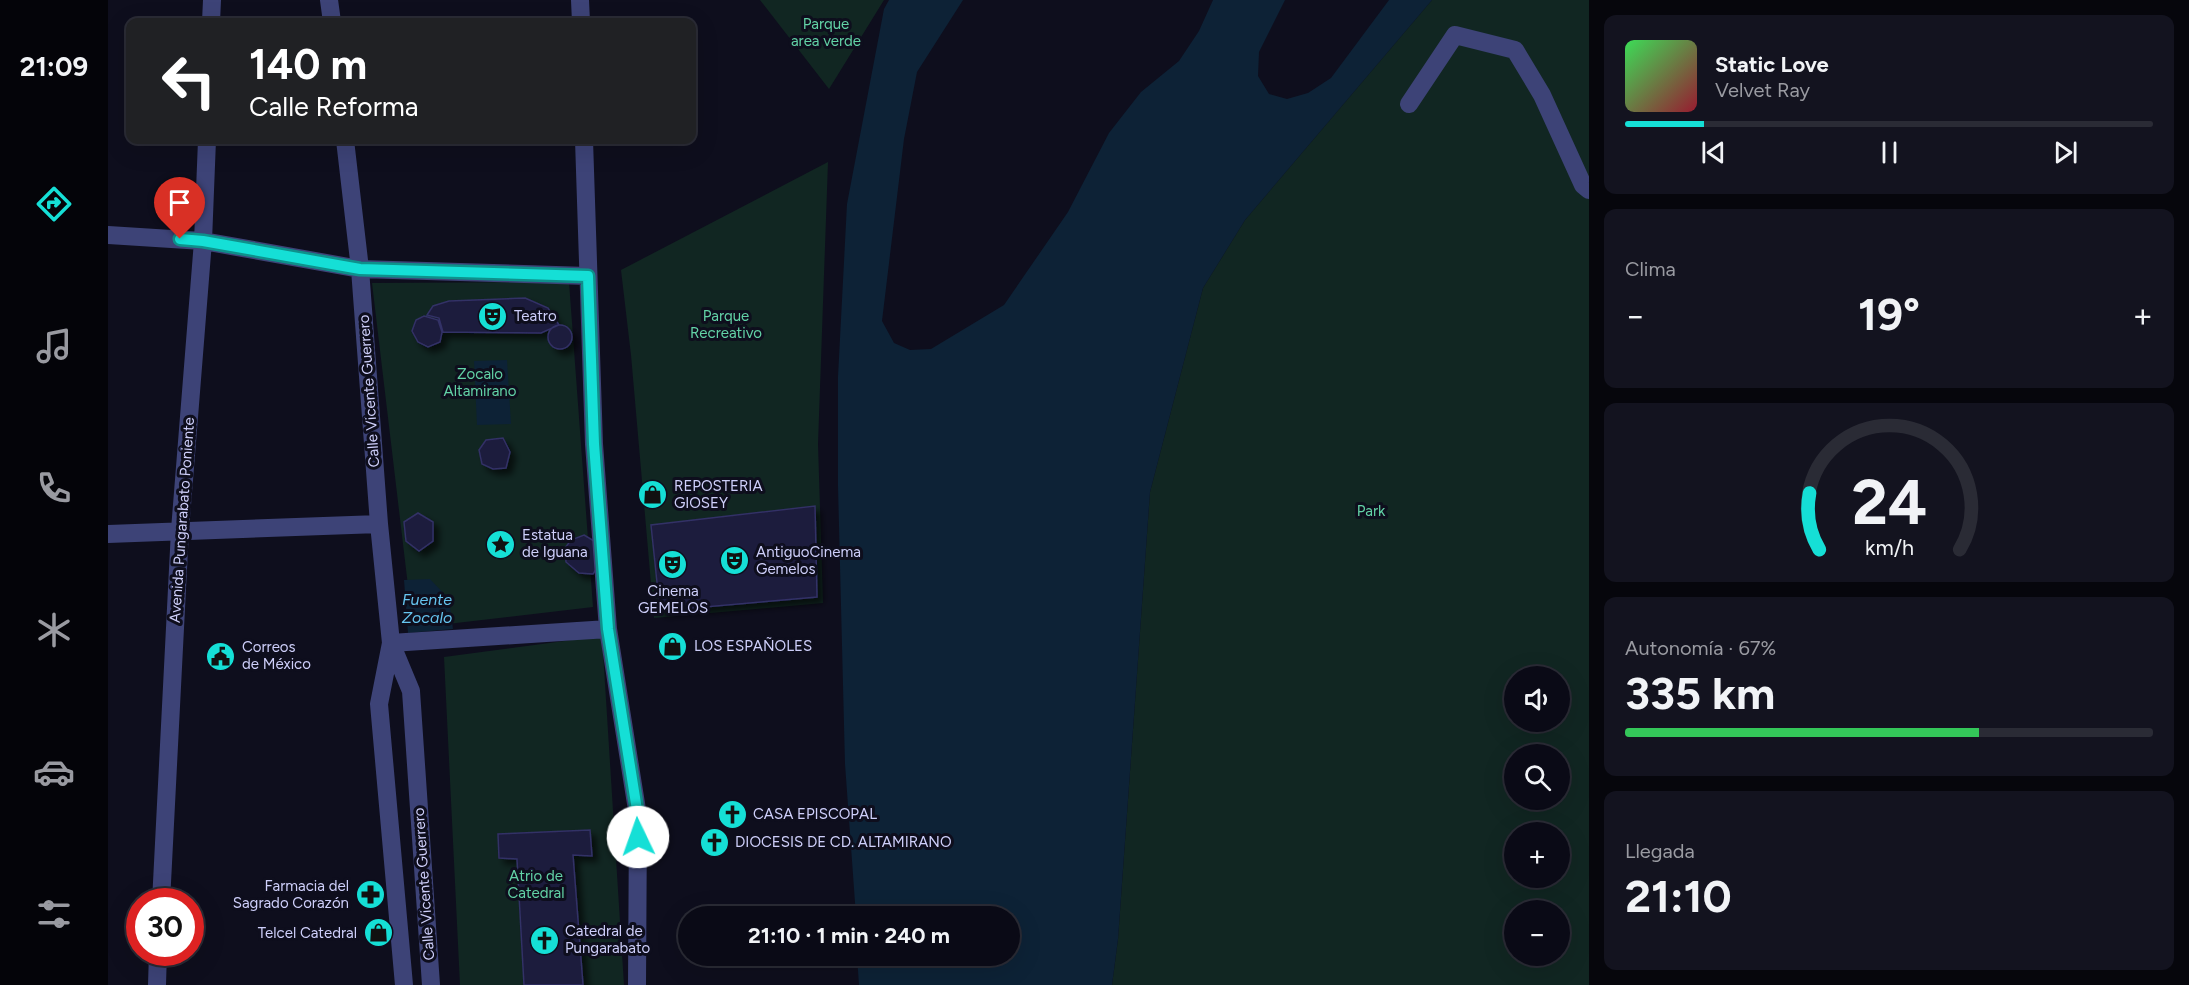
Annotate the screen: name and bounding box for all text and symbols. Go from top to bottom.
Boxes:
park label: Parque area verde [791,15,861,50]
text: 140 m [249,39,367,90]
icon: left [150,42,228,120]
text: 21:09 [20,50,88,83]
text: Static Love [1715,51,1829,78]
text: Velvet Ray [1715,78,1810,102]
text: Calle Reforma [249,90,419,123]
icon: previous [1697,136,1730,169]
icon: pause [1873,136,1906,169]
icon: next [2049,136,2082,169]
pin [154,177,205,239]
icon: directions [33,183,75,225]
icon: arrive [163,186,196,219]
text: Clima [1625,257,1676,281]
text: 19° [1858,287,1920,341]
text: − [1625,296,1646,335]
text: + [2132,296,2153,335]
theatre icon: Teatro [477,300,509,332]
place label: Teatro [514,307,557,325]
park label: Parque Recreativo [690,307,762,342]
street label: Calle Vicente Guerrero [355,314,383,468]
icon: music [33,325,75,367]
park label: Zocalo Altamirano [444,365,517,400]
street label: Avenida Pungarabato Poniente [166,416,198,624]
text: 24 [1851,465,1927,540]
icon: phone [33,467,75,509]
place label: REPOSTERIA GIOSEY [674,477,763,512]
shop icon: REPOSTERIA GIOSEY [637,479,669,511]
park label: Park [1357,502,1386,520]
place label: Estatua de Iguana [522,526,588,561]
place icon: Estatua de Iguana [485,528,517,560]
text: km/h [1865,535,1913,560]
place label: AntiguoCinema Gemelos [756,543,861,578]
theatre icon: AntiguoCinema Gemelos [719,545,751,577]
theatre icon: Cinema GEMELOS [657,548,689,580]
place label: Cinema GEMELOS [638,582,708,617]
water label: Fuente Zocalo [402,590,452,627]
icon: climate [33,609,75,651]
shop icon: LOS ESPAÑOLES [657,630,689,662]
text: Autonomía · 67% [1625,636,1776,660]
place label: LOS ESPAÑOLES [694,637,812,655]
place label: Correos de México [242,638,311,673]
public building icon: Correos de México [205,640,237,672]
map controls [1504,666,1570,966]
button: sound [1504,666,1570,732]
text: 335 km [1625,666,1775,720]
button: search [1504,744,1570,810]
icon: car [33,751,75,793]
church icon: CASA EPISCOPAL [716,798,748,830]
position arrow [606,805,670,869]
place label: CASA EPISCOPAL [753,805,877,823]
street label: Calle Vicente Guerrero [410,807,438,961]
button: + [1504,822,1570,888]
church icon: DIOCESIS DE CD. ALTAMIRANO [698,826,730,858]
place label: DIOCESIS DE CD. ALTAMIRANO [735,833,952,851]
text: Llegada [1625,839,1695,863]
park label: Atrio de Catedral [507,867,565,902]
text: 21:10 [1625,869,1732,923]
place label: Farmacia del Sagrado Corazón [233,877,349,912]
pharmacy icon: Farmacia del Sagrado Corazón [354,879,386,911]
speed limit sign: 30 [126,888,204,966]
icon: filters [33,893,75,935]
button: − [1504,900,1570,966]
shop icon: Telcel Catedral [362,917,394,949]
place label: Catedral de Pungarabato [565,922,651,957]
text: 21:10 · 1 min · 240 m [748,922,950,949]
place label: Telcel Catedral [258,924,357,942]
church icon: Catedral de Pungarabato [528,924,560,956]

